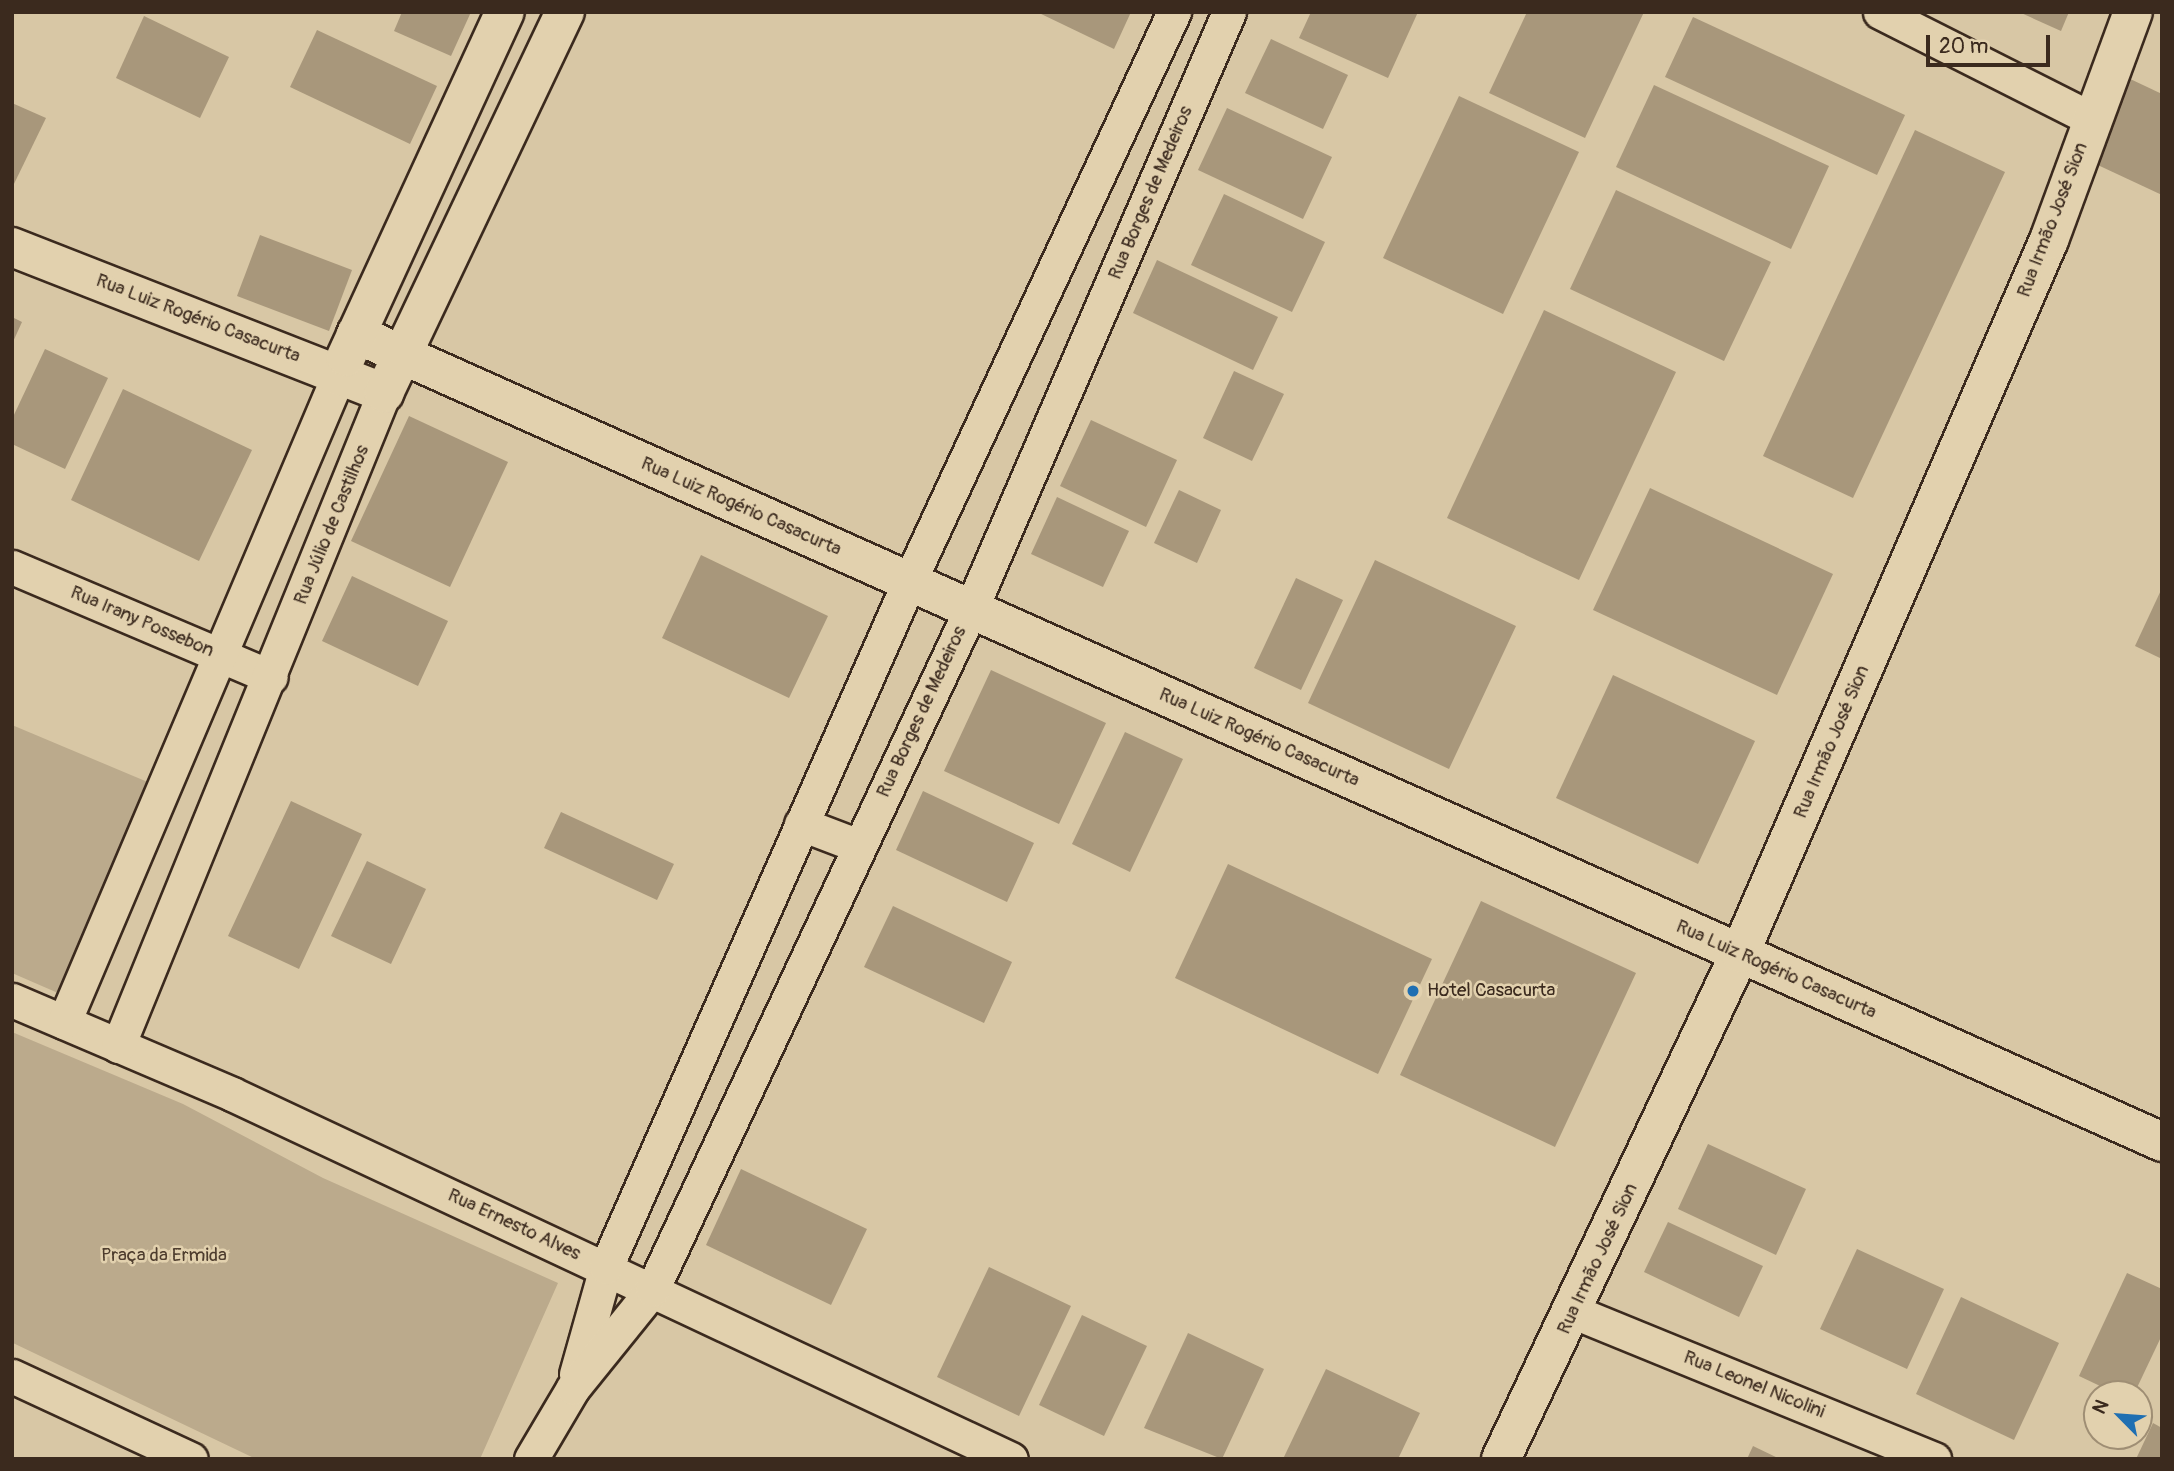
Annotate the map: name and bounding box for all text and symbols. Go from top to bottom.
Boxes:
scale bar [1929,21,2053,65]
text: 20 m [1939,33,1988,60]
street label: Rua Borges de Medeiros [1104,103,1198,283]
street label: Rua Irmão José Sion [2013,139,2093,301]
street label: Rua Luiz Rogério Casacurta [93,269,303,369]
street label: Rua Júlio de Castilhos [290,442,374,608]
street label: Rua Luiz Rogério Casacurta [637,452,845,562]
street label: Rua Irany Possebon [67,581,217,663]
street label: Rua Borges de Medeiros [872,623,972,801]
street label: Rua Irmão José Sion [1789,662,1875,822]
street label: Rua Luiz Rogério Casacurta [1155,683,1363,793]
street label: Rua Luiz Rogério Casacurta [1672,915,1880,1025]
place label: Hotel Casacurta [1427,980,1555,1002]
marker: Hotel Casacurta [1405,983,1421,999]
street label: Rua Irmão José Sion [1553,1180,1643,1338]
street label: Rua Ernesto Alves [444,1184,584,1266]
park label: Praça da Ermida [101,1245,227,1267]
street label: Rua Leonel Nicolini [1680,1346,1828,1424]
north arrow [2083,1380,2153,1450]
text: N [2087,1396,2114,1418]

